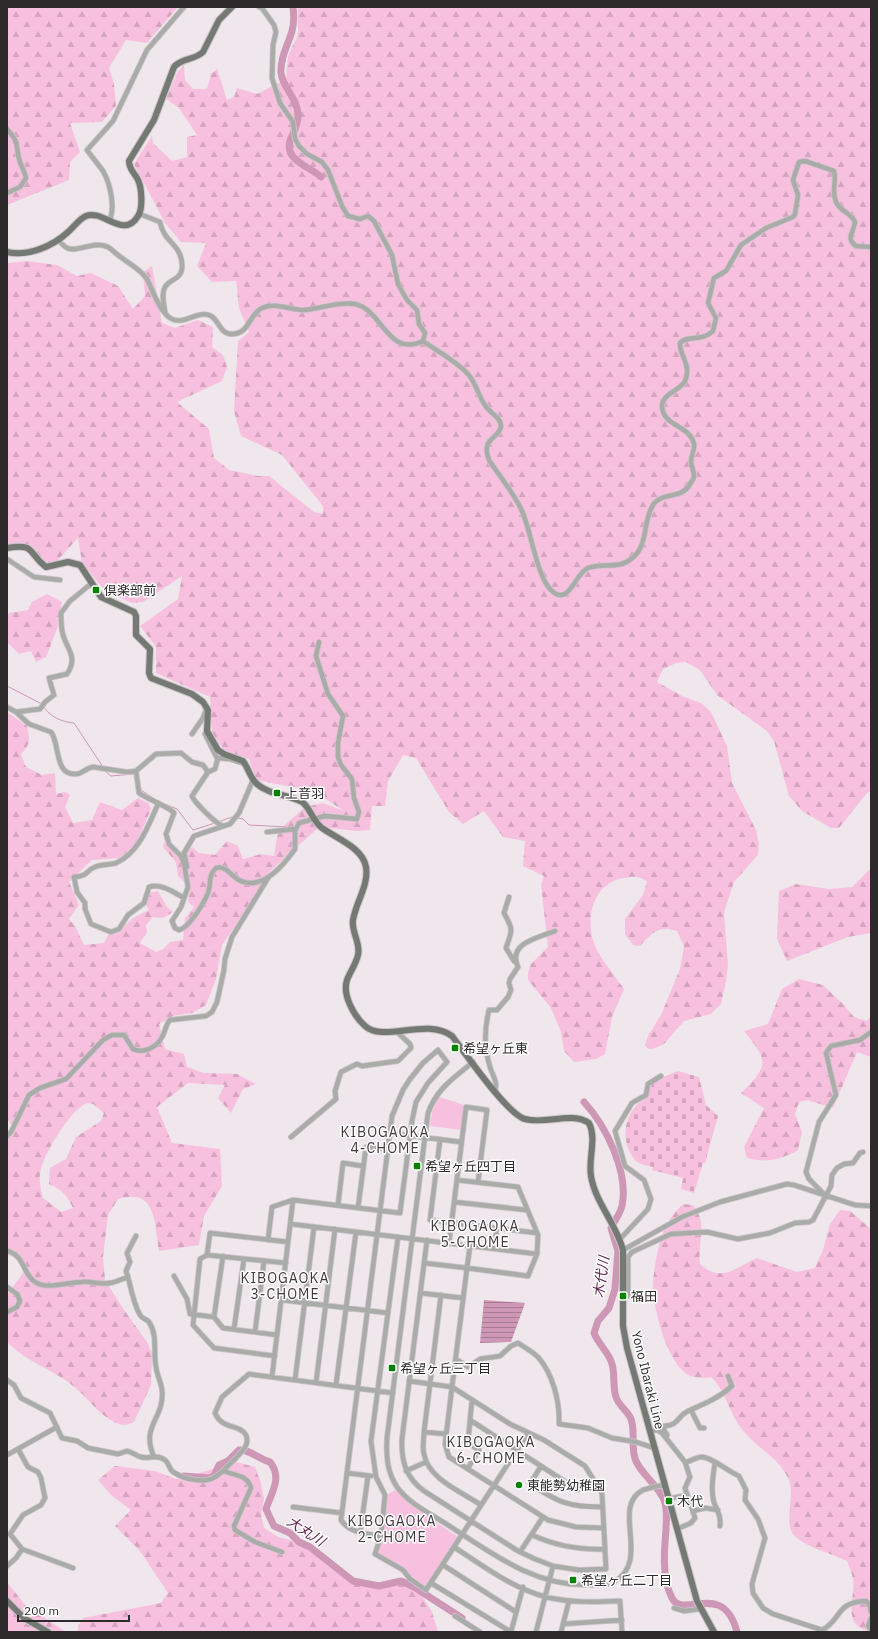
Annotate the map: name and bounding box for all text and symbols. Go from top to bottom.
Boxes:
place label: 倶楽部前 [104,582,156,599]
marker: 倶楽部前 [91,585,101,595]
place label: 上音羽 [285,785,324,802]
marker: 上音羽 [272,788,282,798]
place label: 希望ヶ丘東 [463,1040,528,1057]
marker: 希望ヶ丘東 [450,1043,460,1053]
district label: KIBOGAOKA 4-CHOME [341,1123,429,1157]
place label: 希望ヶ丘四丁目 [425,1158,516,1175]
marker: 希望ヶ丘四丁目 [412,1161,422,1171]
district label: KIBOGAOKA 5-CHOME [431,1217,519,1251]
water label: 木代川 [589,1253,613,1299]
district label: KIBOGAOKA 3-CHOME [241,1269,329,1303]
place label: 福田 [631,1288,657,1305]
marker: 福田 [618,1291,628,1301]
street label: Yono Ibaraki Line [628,1329,668,1431]
place label: 希望ヶ丘三丁目 [400,1360,491,1377]
marker: 希望ヶ丘三丁目 [387,1363,397,1373]
district label: KIBOGAOKA 6-CHOME [447,1433,535,1467]
place label: 東能勢幼稚園 [527,1477,605,1494]
marker: 東能勢幼稚園 [514,1480,524,1490]
place label: 木代 [677,1493,703,1510]
marker: 木代 [664,1496,674,1506]
water label: 大丸川 [283,1512,330,1551]
district label: KIBOGAOKA 2-CHOME [348,1512,436,1546]
place label: 希望ヶ丘二丁目 [581,1572,672,1589]
marker: 希望ヶ丘二丁目 [568,1575,578,1585]
scale bar [18,1597,129,1623]
text: 200 m [24,1603,59,1618]

